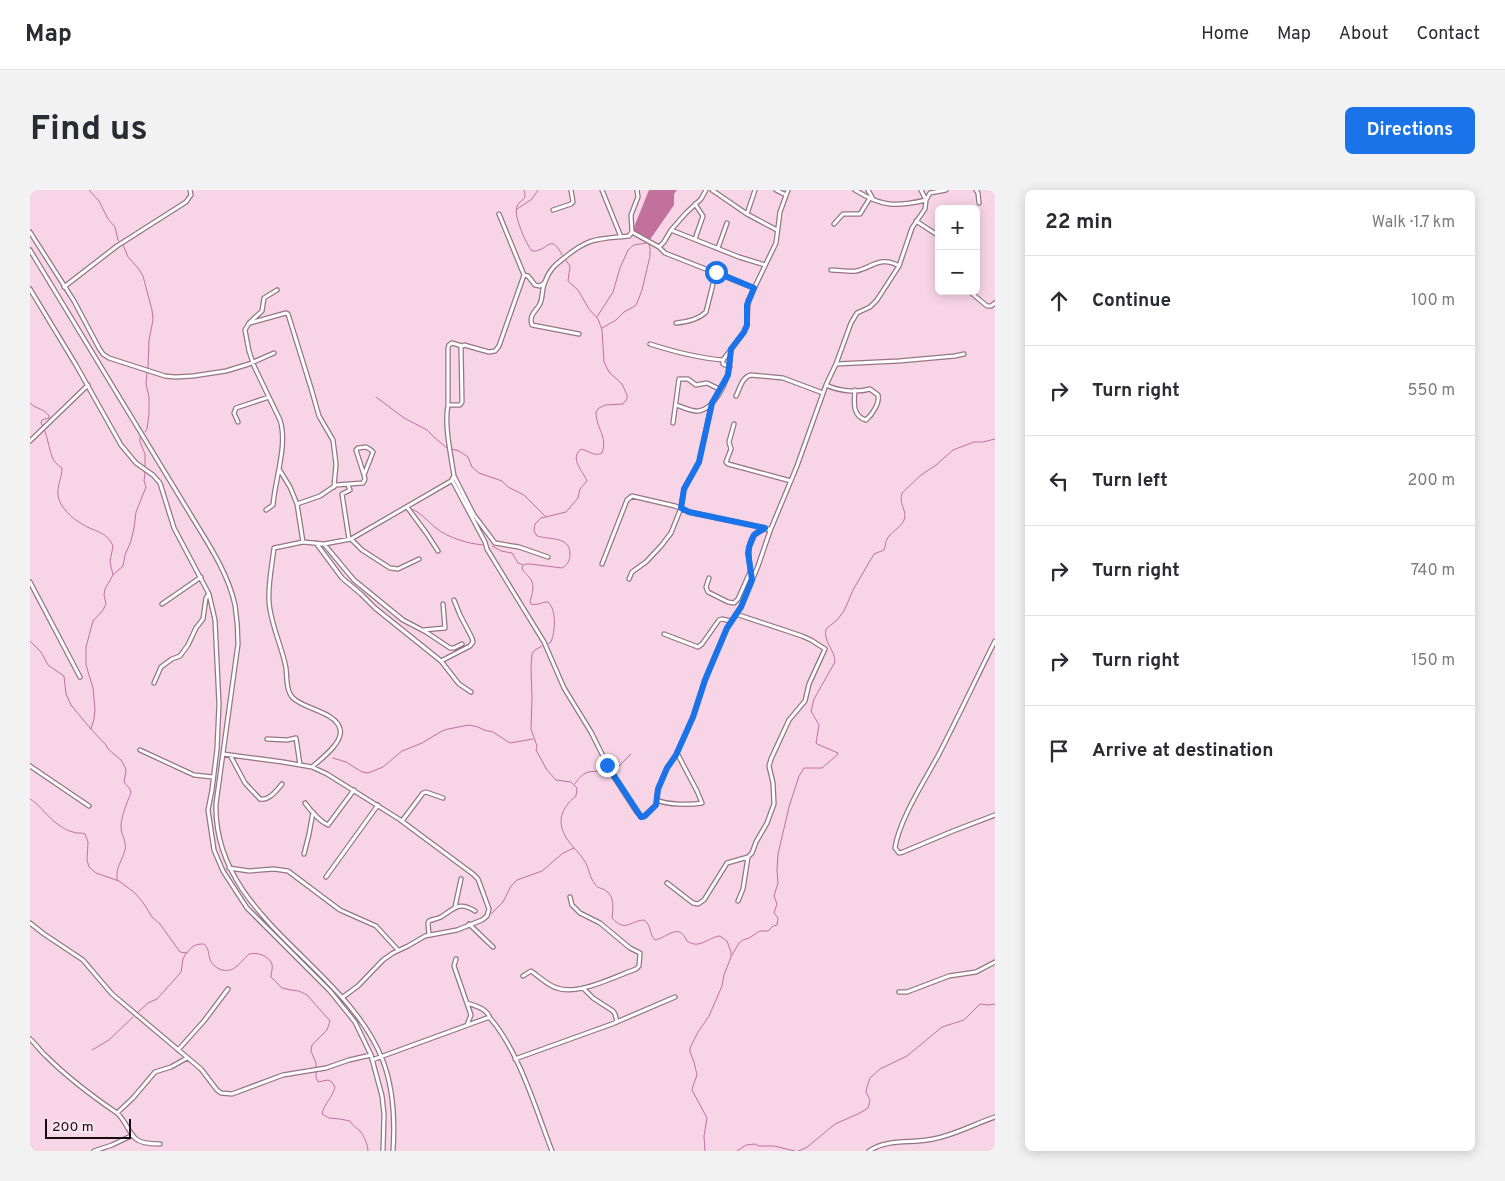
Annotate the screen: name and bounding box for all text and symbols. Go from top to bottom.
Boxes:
text: Map [25,20,72,50]
text: Home [1201,23,1249,46]
text: Map [1277,23,1311,46]
text: About [1339,23,1388,46]
text: Contact [1416,23,1480,46]
button: Directions [1345,107,1475,154]
text: Find us [30,108,148,152]
map controls [935,205,980,295]
button: + [935,205,980,250]
text: 22 min [1045,209,1113,236]
text: Walk · 1.7 km [1372,213,1455,233]
button: − [935,250,980,295]
route start [705,261,728,284]
icon: ahead [1045,287,1073,315]
text: Continue [1092,289,1171,313]
text: 100 m [1411,291,1455,311]
icon: right [1045,377,1073,405]
text: Turn right [1092,379,1180,403]
text: 550 m [1408,381,1455,401]
icon: left [1045,467,1073,495]
text: Turn left [1092,469,1168,493]
text: 200 m [1407,471,1455,491]
icon: right [1045,557,1073,585]
text: Turn right [1092,559,1180,583]
text: 740 m [1411,561,1455,581]
icon: right [1045,647,1073,675]
text: Turn right [1092,649,1180,673]
text: 150 m [1412,651,1455,671]
icon: arrive [1045,737,1073,765]
text: Arrive at destination [1092,739,1273,763]
route end [596,754,619,777]
scale bar [45,1116,131,1139]
text: 200 m [52,1119,94,1136]

